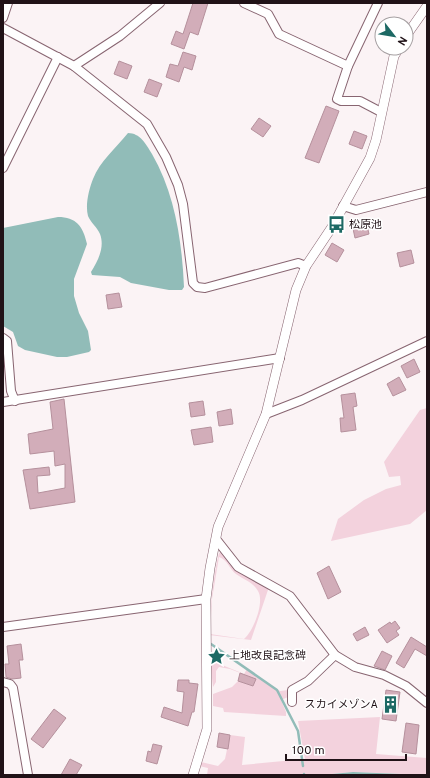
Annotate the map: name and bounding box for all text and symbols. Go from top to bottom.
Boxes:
north arrow [374,16,414,56]
text: N [394,34,410,48]
bus stop icon: 松原池 [326,215,346,235]
place label: 松原池 [349,218,382,232]
place icon: 上地改良記念碑 [206,646,226,666]
place label: 上地改良記念碑 [229,649,306,663]
building icon: スカイメゾンA [381,695,401,715]
place label: スカイメゾンA [305,698,378,712]
scale bar [286,736,406,762]
text: 100 m [292,743,325,759]

